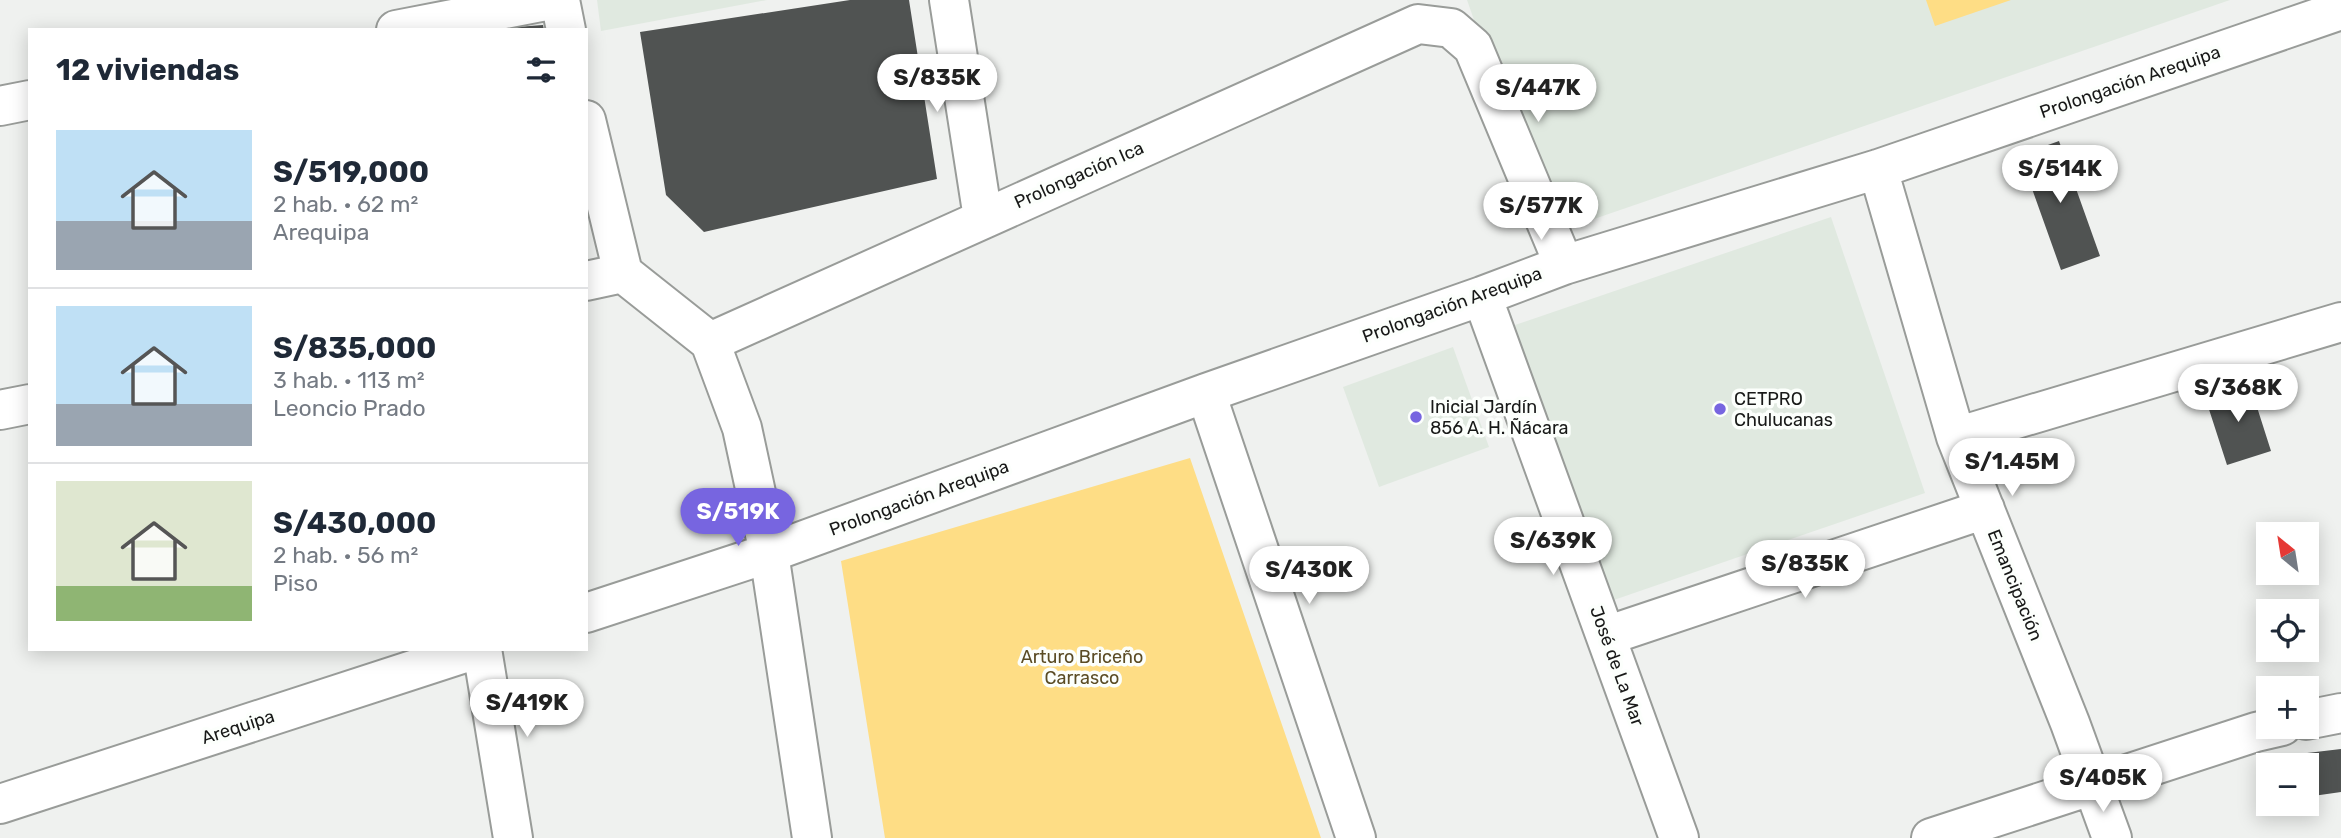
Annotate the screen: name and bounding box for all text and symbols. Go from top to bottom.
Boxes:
street label: Prolongación Arequipa [2037,41,2223,123]
icon: filters [522,51,560,89]
text: 12 viviendas [56,52,239,88]
pin: S/835K [880,54,994,114]
text: S/835K [893,63,981,91]
pin: S/447K [1481,64,1595,124]
text: S/447K [1495,73,1581,101]
street label: Prolongación Ica [1011,137,1147,213]
pin: S/514K [2003,146,2117,205]
text: S/519,000 [273,154,429,190]
text: S/514K [2018,154,2102,182]
icon: home [112,158,196,242]
pin: S/577K [1484,182,1598,242]
text: 2 hab. · 62 m² [273,190,418,218]
text: S/577K [1499,191,1583,219]
text: Arequipa [273,218,369,246]
street label: Prolongación Arequipa [1359,262,1545,348]
text: S/835,000 [273,330,436,366]
icon: home [112,334,196,418]
pin: S/368K [2181,364,2295,424]
text: 3 hab. · 113 m² [273,366,425,394]
text: S/368K [2194,373,2282,401]
place label: CETPRO Chulucanas [1734,388,1833,431]
text: Leoncio Prado [273,394,426,422]
place label: Inicial Jardín 856 A. H. Ñácara [1430,396,1569,439]
marker: CETPRO Chulucanas [1712,401,1728,417]
marker: Inicial Jardín 856 A. H. Ñácara [1408,409,1424,425]
pin: S/1.45M [1947,438,2077,498]
text: S/1.45M [1965,447,2059,475]
street label: Prolongación Arequipa [826,455,1012,541]
pin: S/519K [681,489,795,548]
text: S/519K [696,497,780,525]
text: S/430,000 [273,505,437,541]
icon: home [112,509,196,593]
pin: S/639K [1496,518,1610,577]
north arrow [2256,522,2319,584]
map controls [2256,522,2319,816]
text: S/639K [1510,526,1596,554]
street label: Emancipación [1983,526,2047,644]
pin: S/835K [1748,540,1862,600]
text: 2 hab. · 56 m² [273,541,418,569]
pin: S/430K [1252,546,1366,606]
text: S/835K [1761,549,1849,577]
text: S/430K [1265,555,1353,583]
text: Piso [273,569,318,597]
button: locate [2256,599,2319,662]
street label: José de La Mar [1585,603,1649,729]
park label: Arturo Briceño Carrasco [1021,646,1143,689]
button: + [2256,676,2319,739]
pin: S/419K [470,680,584,739]
text: S/419K [486,688,568,716]
street label: Arequipa [199,705,277,749]
button: − [2256,753,2319,816]
pin: S/405K [2046,754,2160,814]
text: S/405K [2059,763,2147,791]

